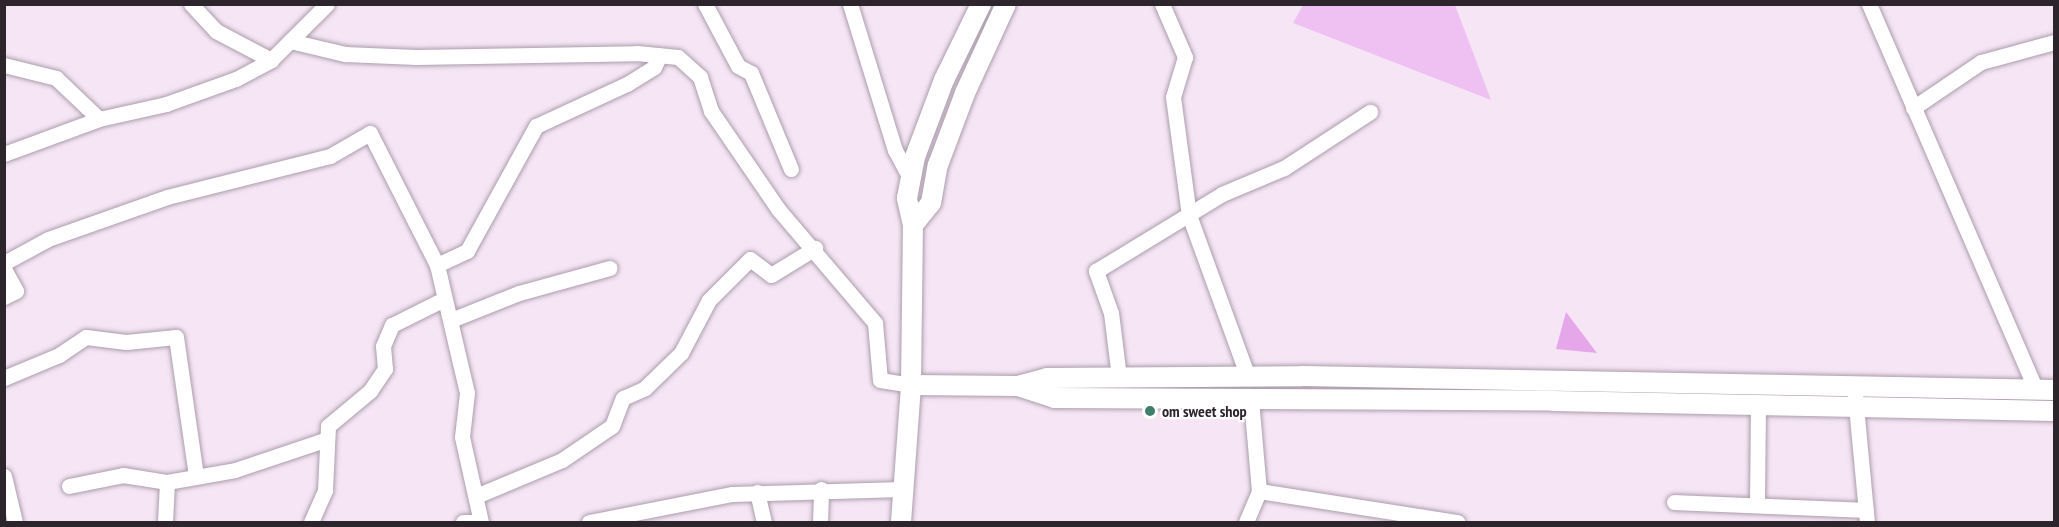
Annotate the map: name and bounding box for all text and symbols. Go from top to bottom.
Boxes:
place label: om sweet shop [1162,401,1247,421]
marker: om sweet shop [1143,404,1157,418]

